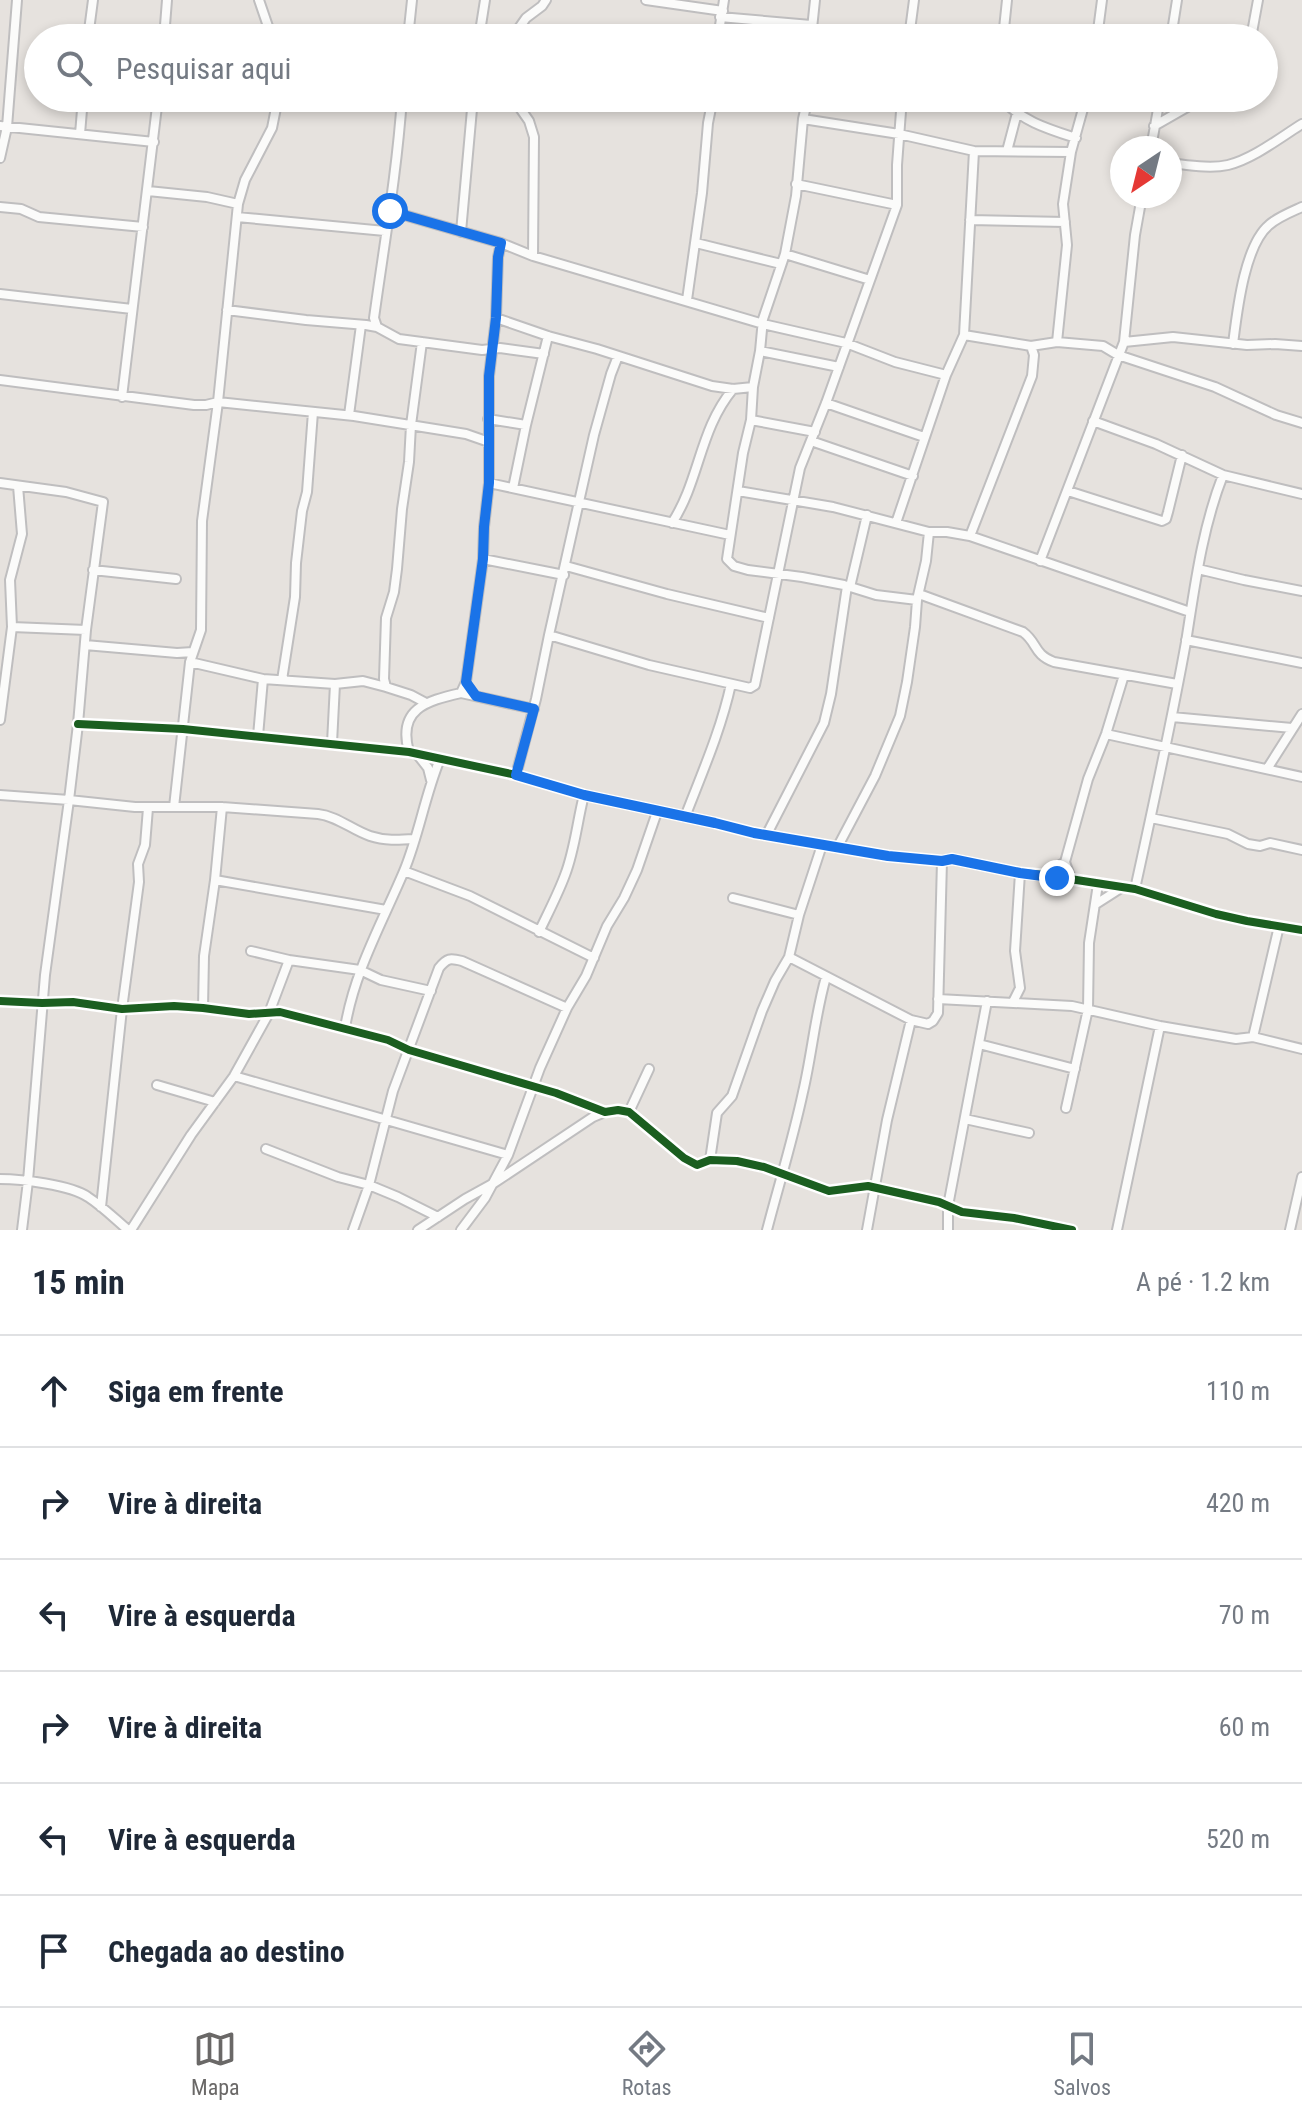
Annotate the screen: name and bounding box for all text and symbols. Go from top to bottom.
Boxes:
search box [24,24,1278,112]
icon: search [52,46,96,90]
text: Pesquisar aqui [116,51,291,86]
north arrow [1110,136,1182,208]
route start [372,193,408,229]
route end [1039,860,1075,896]
text: 15 min [32,1262,125,1302]
text: A pé · 1.2 km [1136,1267,1270,1297]
icon: ahead [32,1369,76,1413]
text: Siga em frente [108,1374,284,1409]
text: 110 m [1206,1376,1270,1406]
icon: right [32,1481,76,1525]
text: Vire à direita [108,1486,262,1521]
text: 420 m [1206,1488,1270,1518]
icon: left [32,1593,76,1637]
text: Vire à esquerda [108,1598,296,1633]
text: 70 m [1219,1600,1270,1630]
icon: right [32,1705,76,1749]
text: Vire à direita [108,1710,262,1745]
text: 60 m [1219,1712,1270,1742]
icon: left [32,1817,76,1861]
text: Vire à esquerda [108,1822,296,1857]
text: 520 m [1206,1824,1270,1854]
icon: arrive [32,1929,76,1973]
text: Chegada ao destino [108,1934,345,1969]
tab: Mapa [191,2027,240,2100]
tab: Rotas [622,2027,672,2100]
tab: Salvos [1054,2027,1111,2100]

